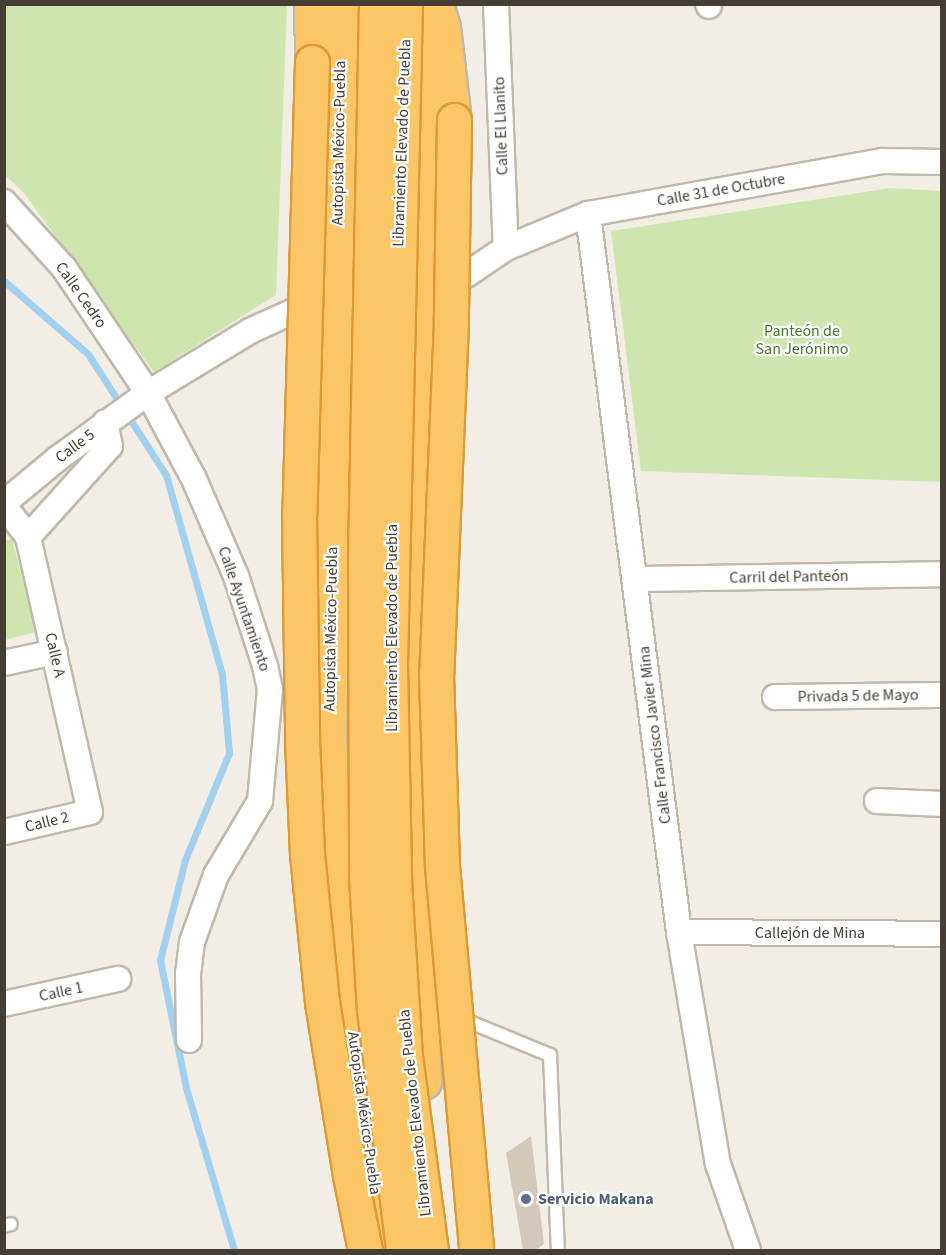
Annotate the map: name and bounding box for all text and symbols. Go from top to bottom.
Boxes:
street label: Libramiento Elevado de Puebla [389,39,415,247]
street label: Autopista México-Puebla [328,61,350,225]
street label: Calle El Llanito [490,76,512,176]
street label: Calle 31 de Octubre [655,169,787,211]
street label: Calle Cedro [51,258,111,332]
park label: Panteón de San Jerónimo [756,321,848,359]
street label: Calle 5 [51,425,99,467]
street label: Libramiento Elevado de Puebla [382,524,402,732]
street label: Calle Ayuntamiento [214,544,274,674]
street label: Autopista México-Puebla [320,547,342,711]
street label: Carril del Panteón [729,566,849,588]
street label: Calle A [41,631,69,679]
street label: Calle Francisco Javier Mina [635,645,675,825]
street label: Privada 5 de Mayo [797,685,919,707]
street label: Calle 2 [23,807,71,837]
street label: Callejón de Mina [755,923,865,943]
street label: Calle 1 [37,978,85,1006]
street label: Libramiento Elevado de Puebla [395,1009,435,1217]
street label: Autopista México-Puebla [343,1030,385,1196]
place label: Servicio Makana [538,1189,654,1209]
marker: Servicio Makana [519,1192,533,1206]

